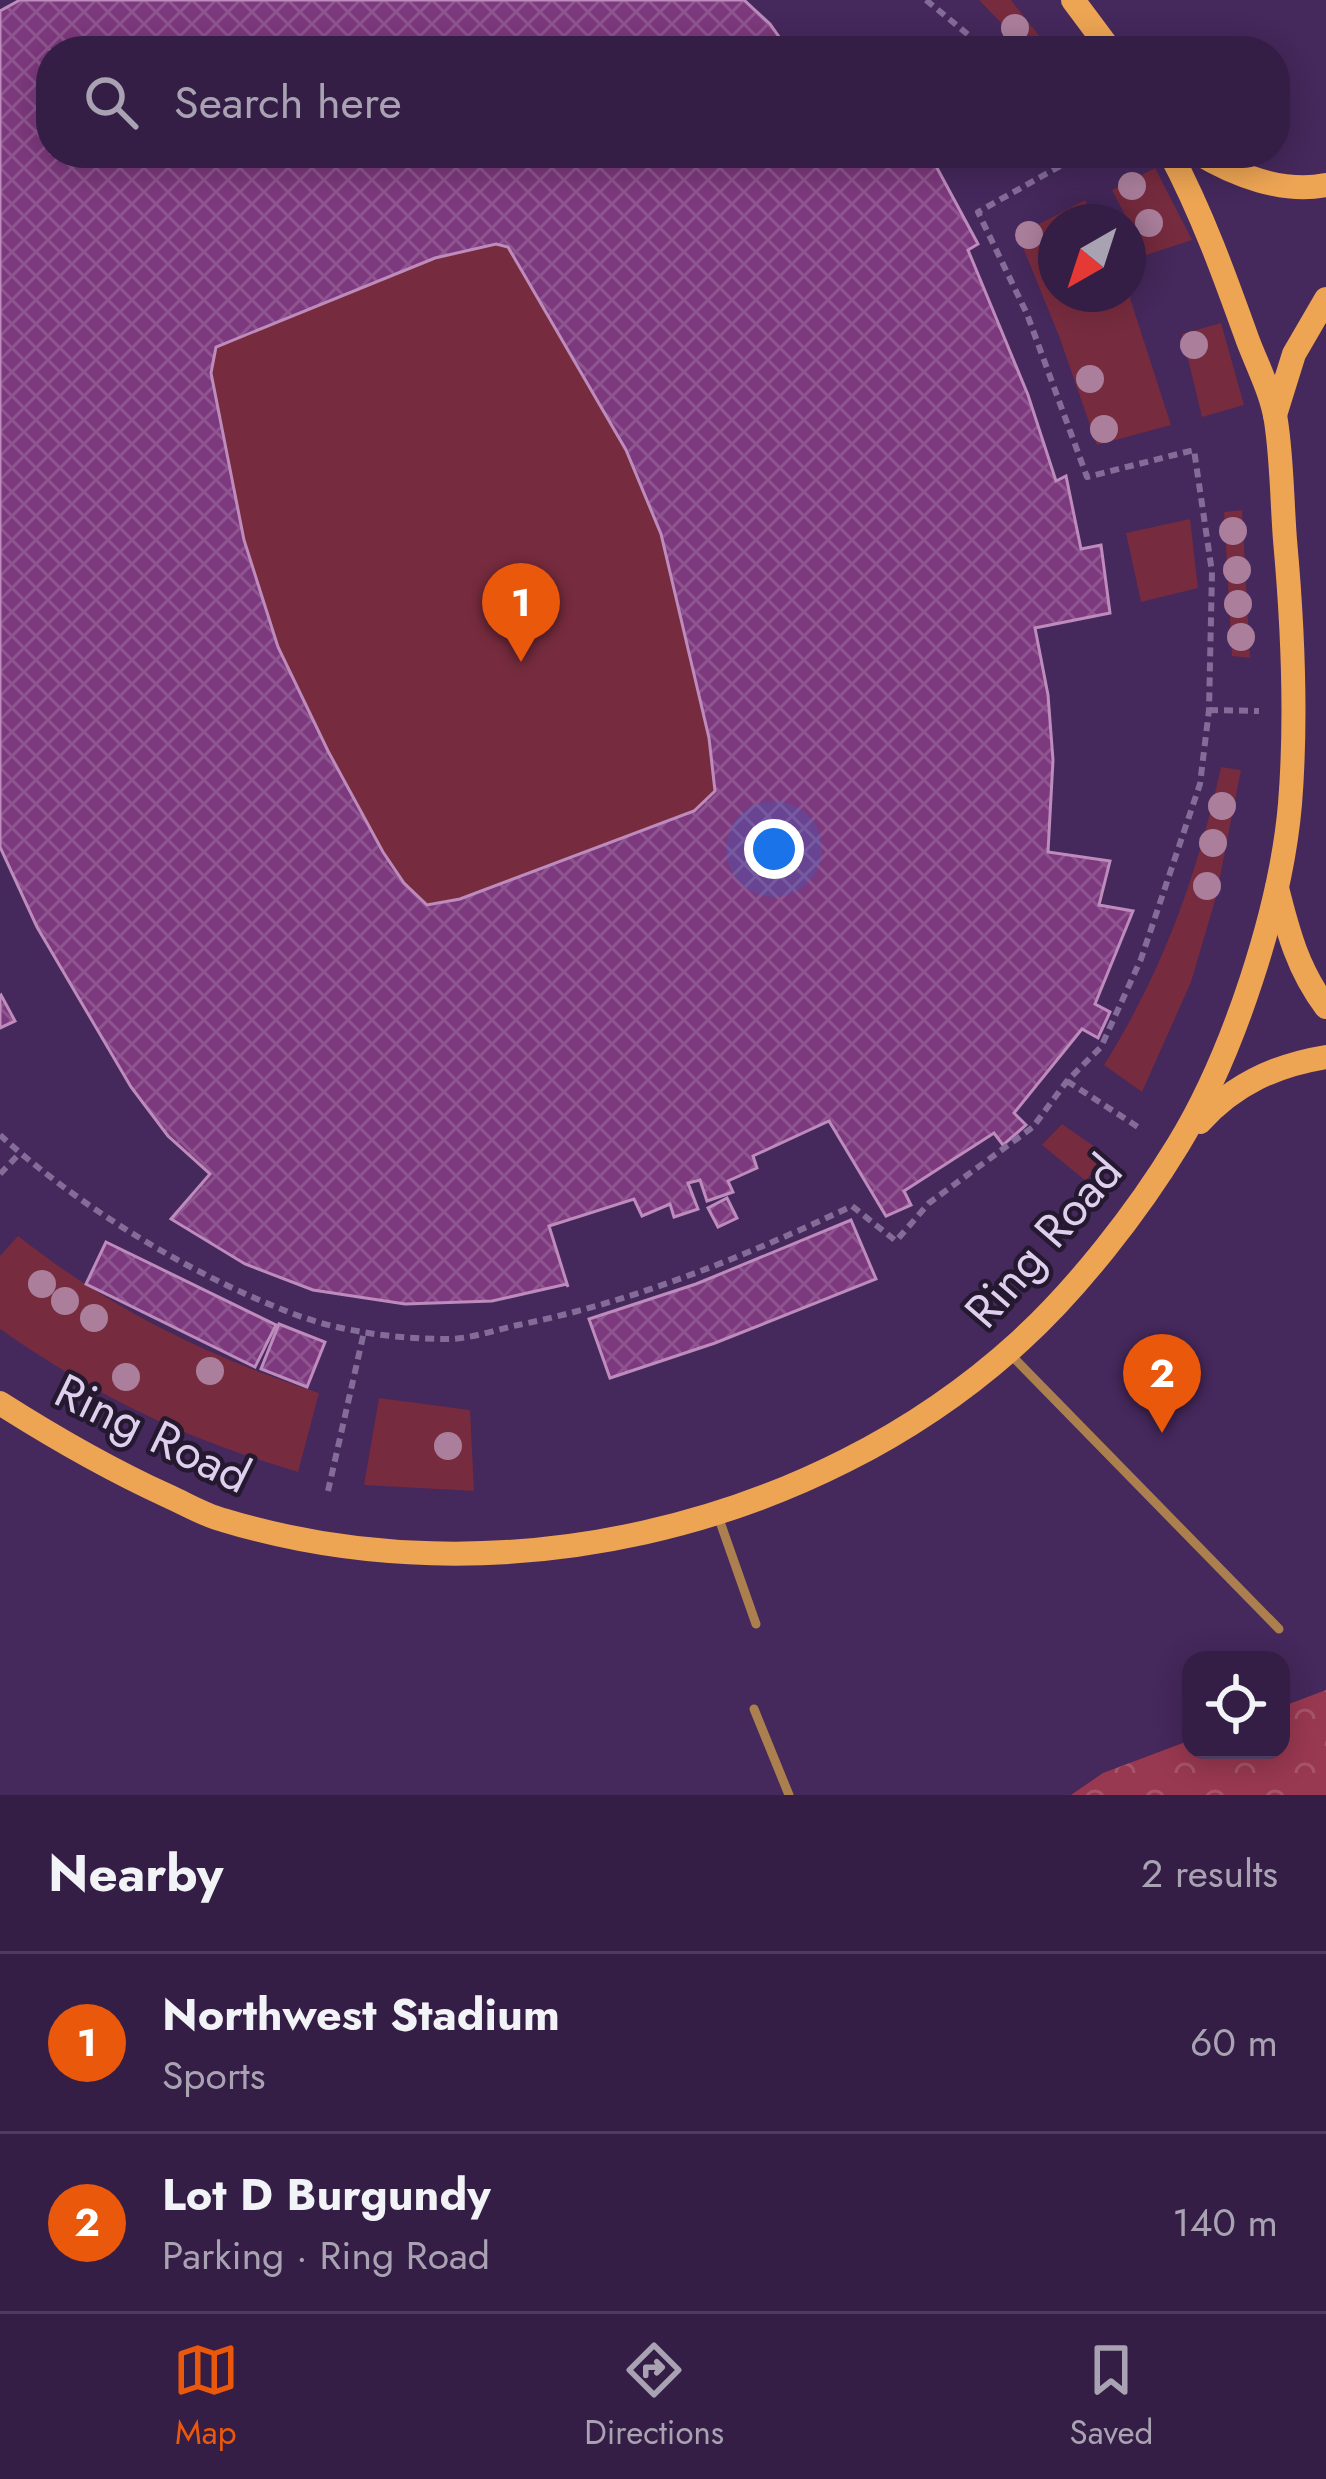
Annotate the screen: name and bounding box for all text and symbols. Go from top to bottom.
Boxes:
search box [36,36,1290,168]
icon: search [78,69,144,135]
text: Search here [174,70,402,135]
north arrow [1038,204,1146,312]
pin: 1 [482,563,560,662]
your location [744,819,804,879]
street label: Ring Road [948,1140,1138,1343]
pin: 2 [1123,1334,1201,1433]
street label: Ring Road [43,1356,262,1510]
map controls [1182,1651,1290,1759]
button: locate [1182,1651,1290,1759]
text: Nearby [48,1836,223,1910]
text: 2 results [1141,1845,1278,1902]
text: Northwest Stadium [162,1982,560,2047]
text: 1 [77,2014,97,2071]
text: 60 m [1190,2014,1278,2071]
text: Sports [162,2047,265,2104]
text: Lot D Burgundy [162,2162,491,2227]
text: 2 [74,2194,100,2251]
text: 140 m [1172,2194,1278,2251]
text: Parking · Ring Road [162,2227,490,2284]
tab: Map [173,2337,239,2456]
tab: Directions [584,2337,724,2456]
tab: Saved [1070,2337,1153,2456]

